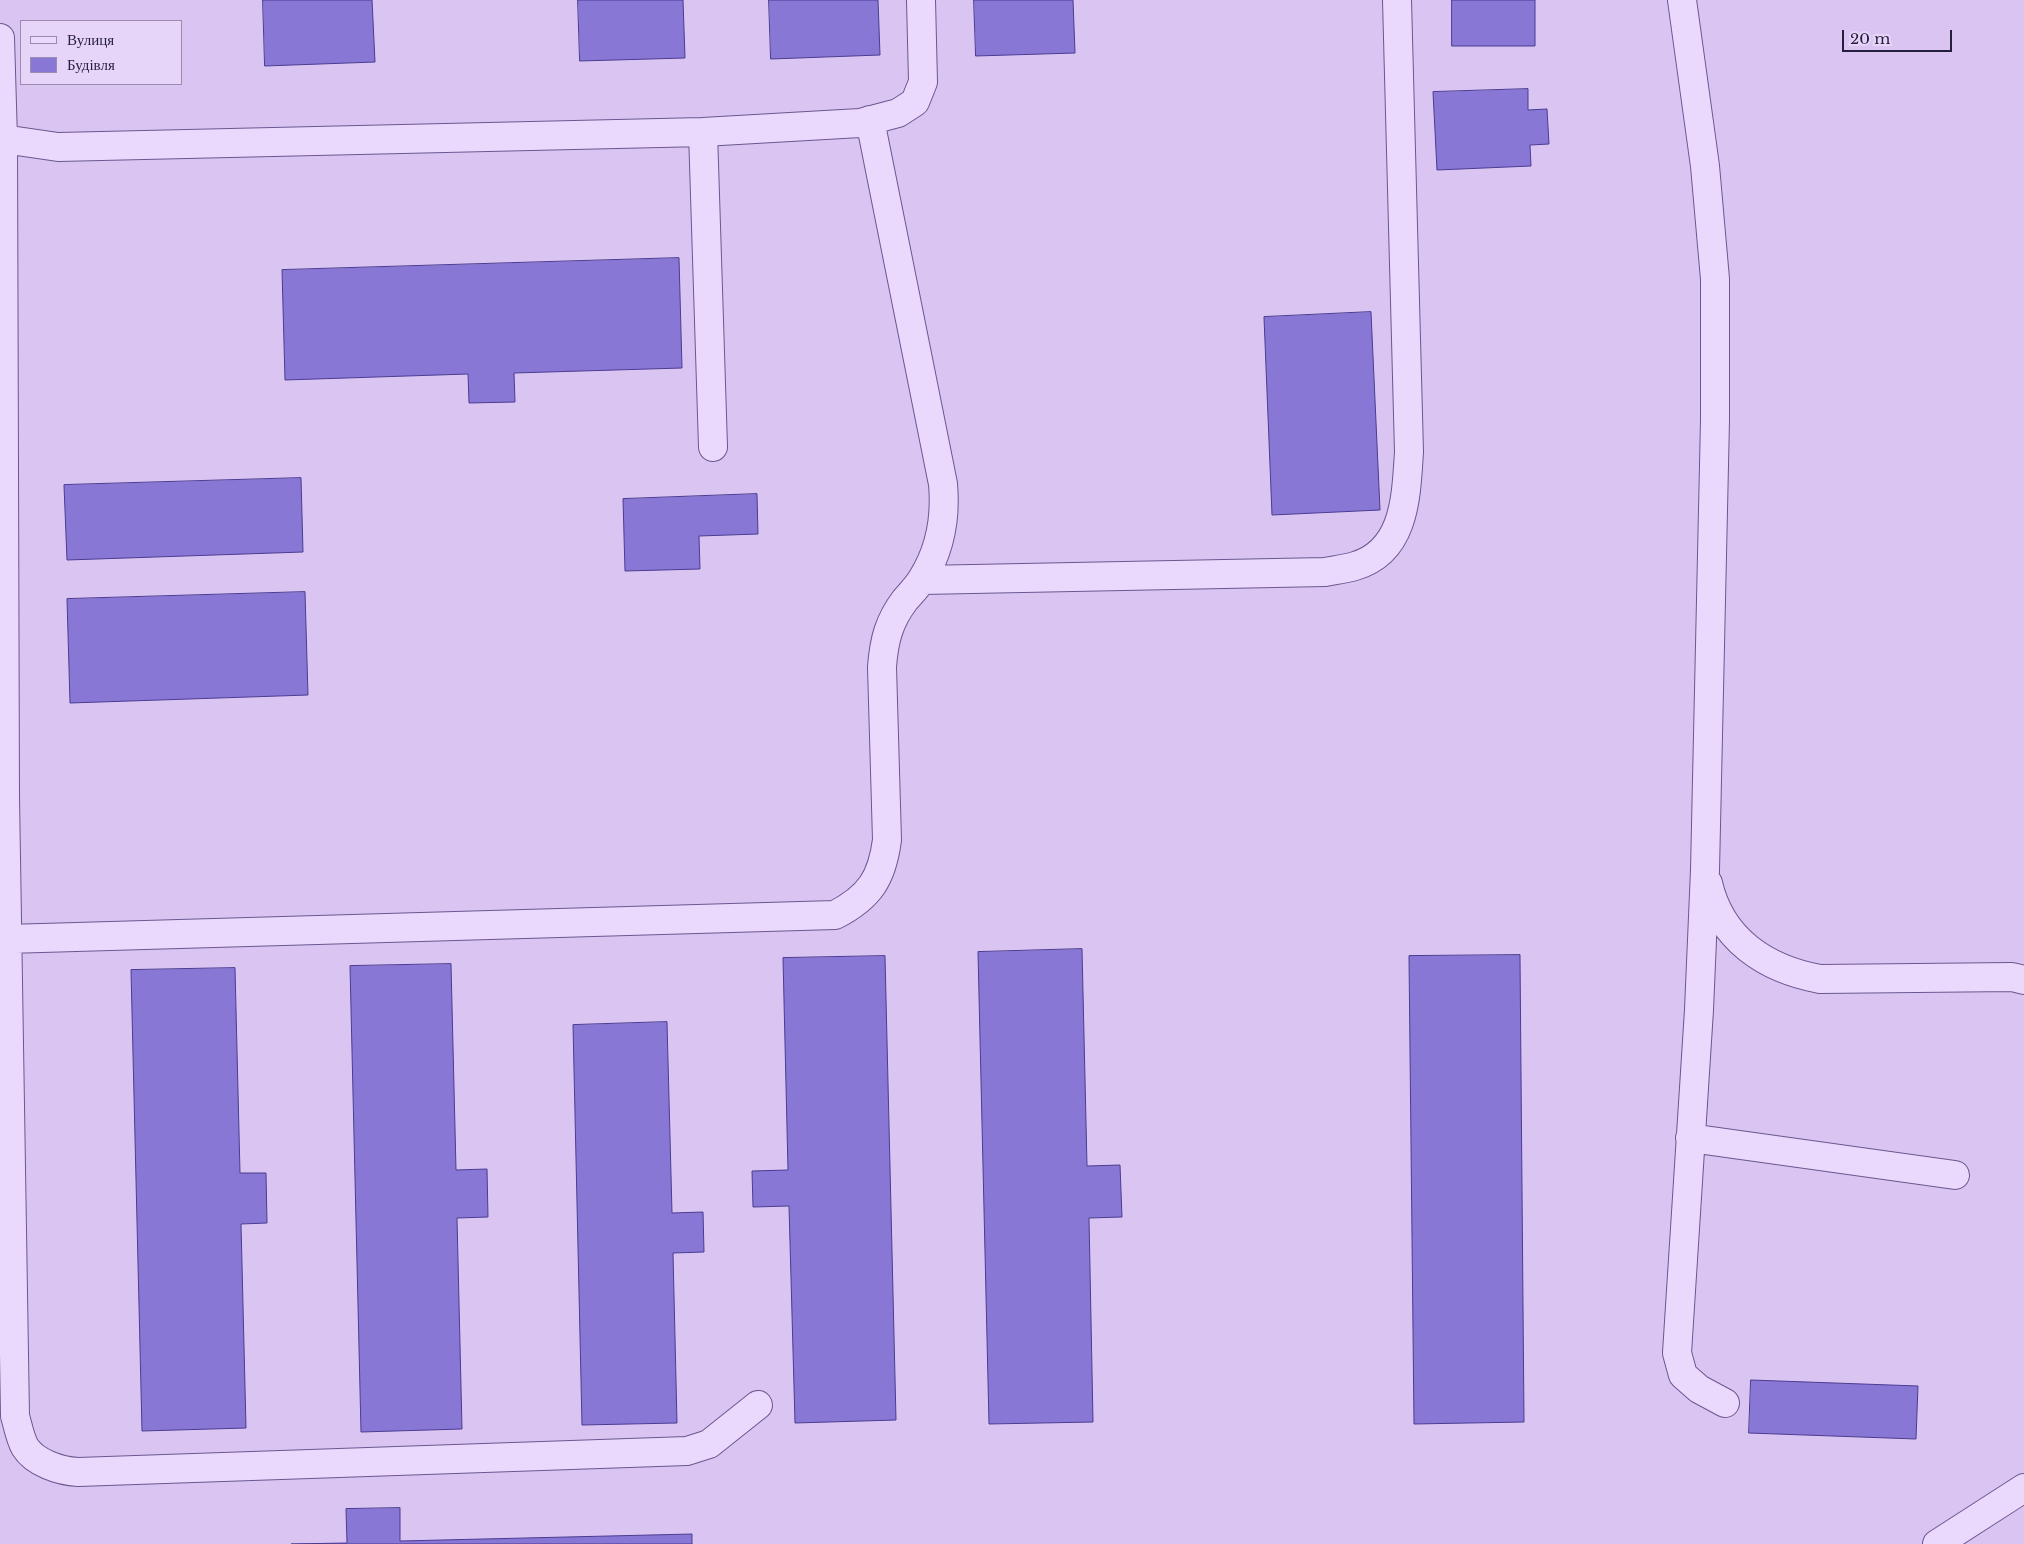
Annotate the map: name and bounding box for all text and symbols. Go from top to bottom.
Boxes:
legend [20,20,182,85]
scale bar [1844,20,1954,52]
text: 20 m [1850,29,1890,48]
text: Вулиця [67,30,114,49]
text: Будівля [67,55,115,74]

